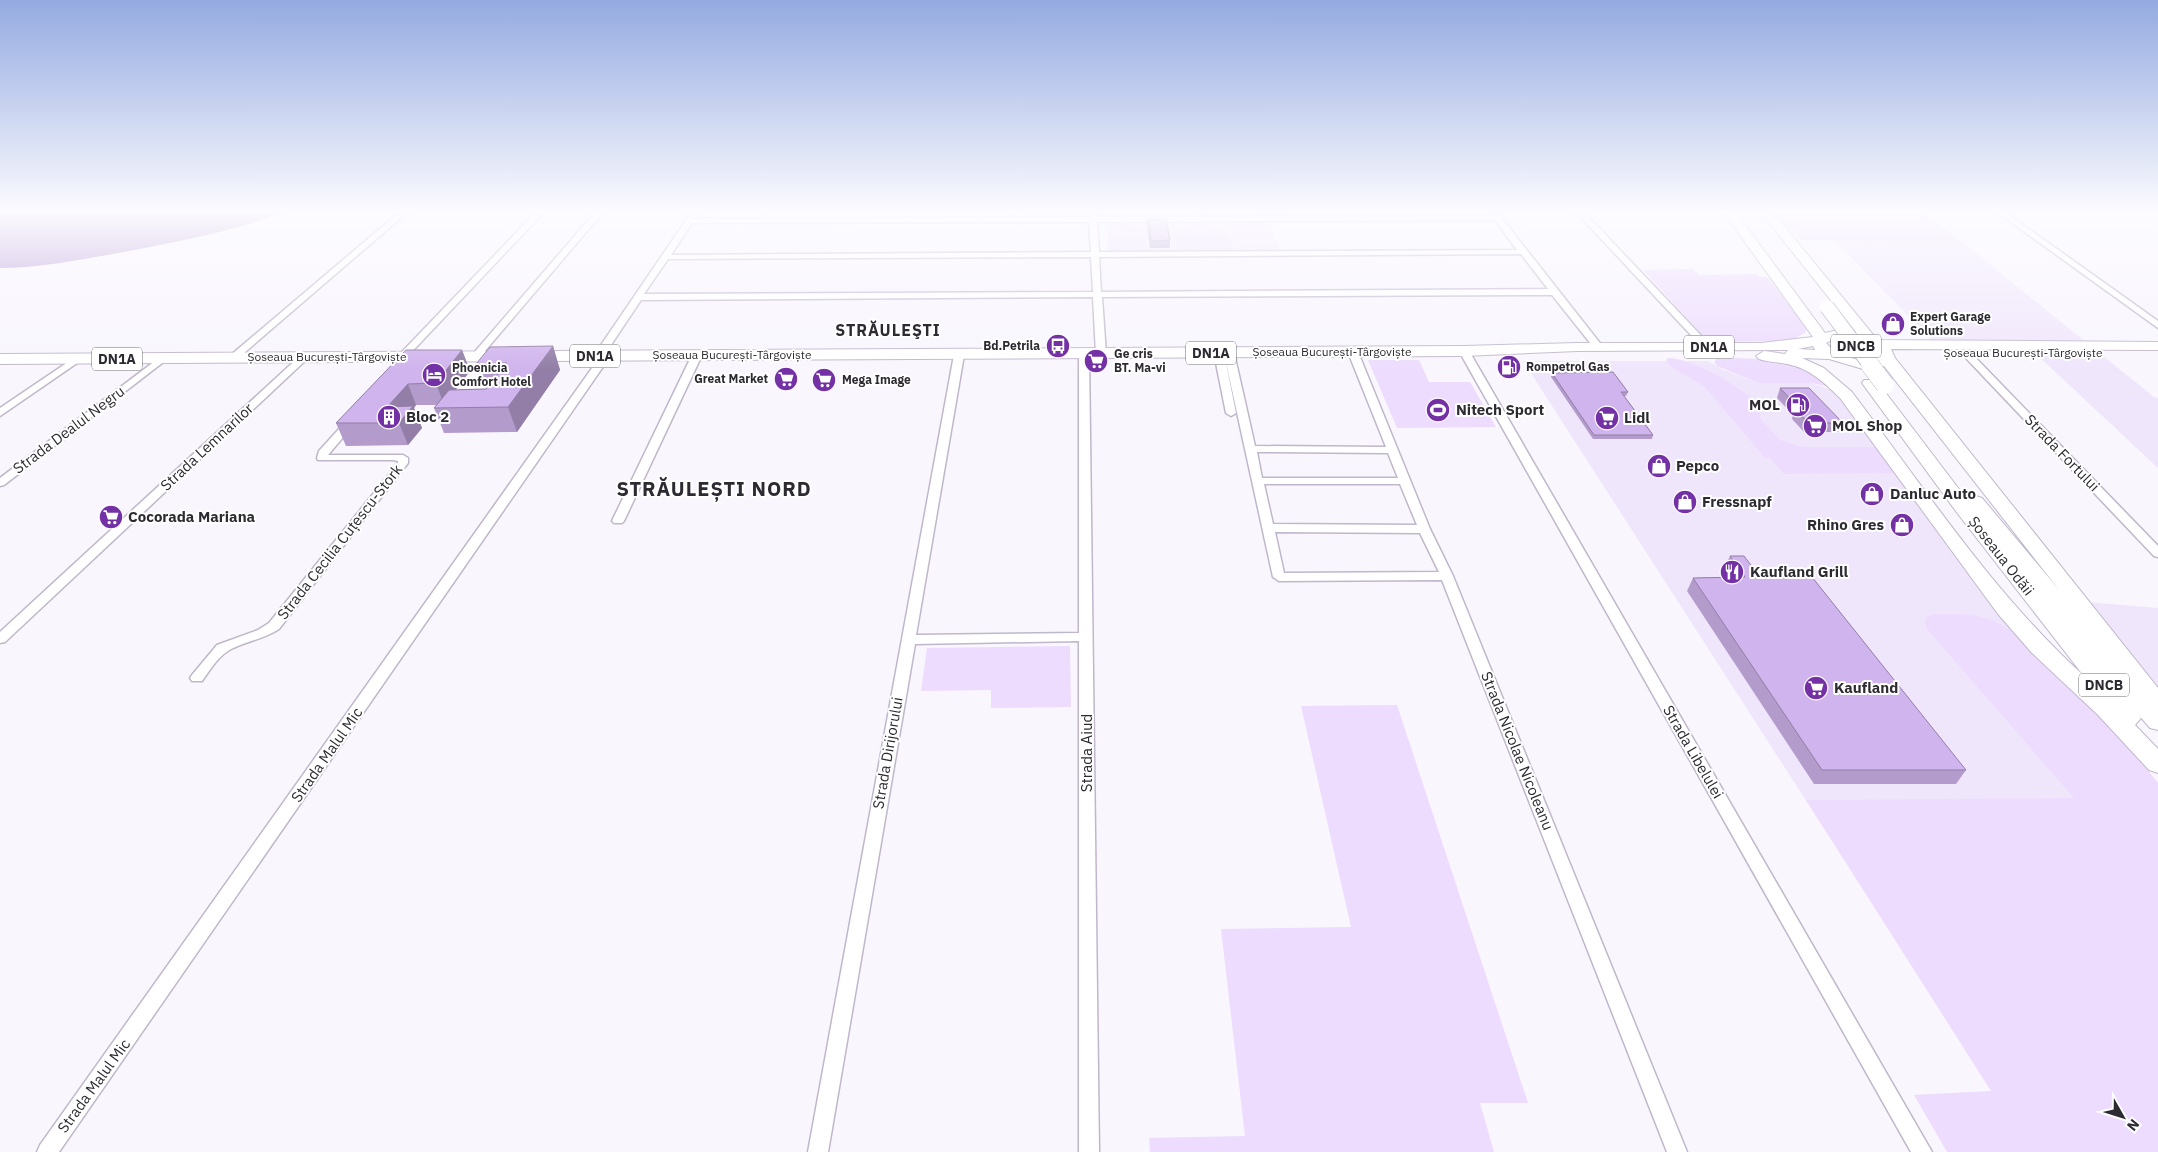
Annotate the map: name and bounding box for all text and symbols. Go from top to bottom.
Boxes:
place label: Expert Garage Solutions [1910,309,1991,338]
shop icon: Expert Garage Solutions [1880,311,1906,337]
district label: STRĂULEŞTI [835,320,941,340]
bus stop icon: Bd.Petrila [1045,333,1071,359]
road number: DNCB [1831,334,1881,358]
road number: DN1A [1684,336,1734,358]
place label: Bd.Petrila [983,338,1040,353]
road number: DN1A [1186,342,1236,364]
road number: DN1A [570,344,620,368]
street label: Șoseaua București-Târgoviște [1252,344,1412,359]
street label: Șoseaua București-Târgoviște [1943,345,2103,360]
place label: Ge cris BT. Ma-vi [1114,346,1166,375]
street label: Șoseaua București-Târgoviște [652,347,812,362]
road number: DN1A [92,348,142,370]
supermarket icon: Ge cris BT. Ma-vi [1083,348,1109,374]
street label: Șoseaua București-Târgoviște [247,349,407,364]
fuel station icon: Rompetrol Gas [1496,354,1522,380]
place label: Rompetrol Gas [1526,359,1610,374]
place label: Phoenicia Comfort Hotel [452,360,531,389]
hotel icon: Phoenicia Comfort Hotel [421,362,447,388]
supermarket icon: Great Market [773,366,799,392]
supermarket icon: Mega Image [811,367,837,393]
place label: Great Market [694,371,768,386]
place label: Mega Image [842,372,911,387]
street label: Strada Dealul Negru [9,381,128,478]
fuel station icon: MOL [1785,392,1811,418]
place label: MOL [1749,395,1780,414]
sports icon: Nitech Sport [1425,397,1451,423]
street label: Strada Lemnarilor [156,398,257,495]
place label: Nitech Sport [1456,400,1545,419]
building icon: Bloc 2 [376,404,402,430]
supermarket icon: Lidl [1594,405,1620,431]
place label: Bloc 2 [406,407,449,426]
place label: Lidl [1624,408,1650,427]
street label: Strada Fortului [2021,410,2104,495]
supermarket icon: MOL Shop [1802,413,1828,439]
place label: MOL Shop [1832,416,1902,435]
shop icon: Pepco [1646,453,1672,479]
place label: Pepco [1676,456,1719,475]
street label: Strada Cecilia Cuțescu-Stork [273,460,406,623]
district label: STRĂULEȘTI NORD [616,475,812,502]
shop icon: Danluc Auto [1859,481,1885,507]
place label: Danluc Auto [1890,484,1976,503]
shop icon: Fressnapf [1672,489,1698,515]
place label: Fressnapf [1702,492,1772,511]
supermarket icon: Cocorada Mariana [98,504,124,530]
place label: Cocorada Mariana [128,507,256,526]
shop icon: Rhino Gres [1889,512,1915,538]
street label: Șoseaua Odăii [1964,512,2038,599]
place label: Rhino Gres [1807,515,1884,534]
restaurant icon: Kaufland Grill [1719,559,1745,585]
place label: Kaufland Grill [1750,562,1848,581]
street label: Strada Nicolae Nicoleanu [1477,669,1558,833]
road number: DNCB [2079,674,2129,696]
supermarket icon: Kaufland [1803,675,1829,701]
place label: Kaufland [1834,678,1898,697]
street label: Strada Dirijorului [868,695,907,810]
street label: Strada Libelulei [1659,702,1728,802]
street label: Strada Malul Mic [287,703,367,806]
street label: Strada Aiud [1077,714,1096,792]
street label: Strada Malul Mic [53,1035,134,1136]
north arrow [2098,1092,2148,1142]
text: N [2123,1116,2143,1135]

